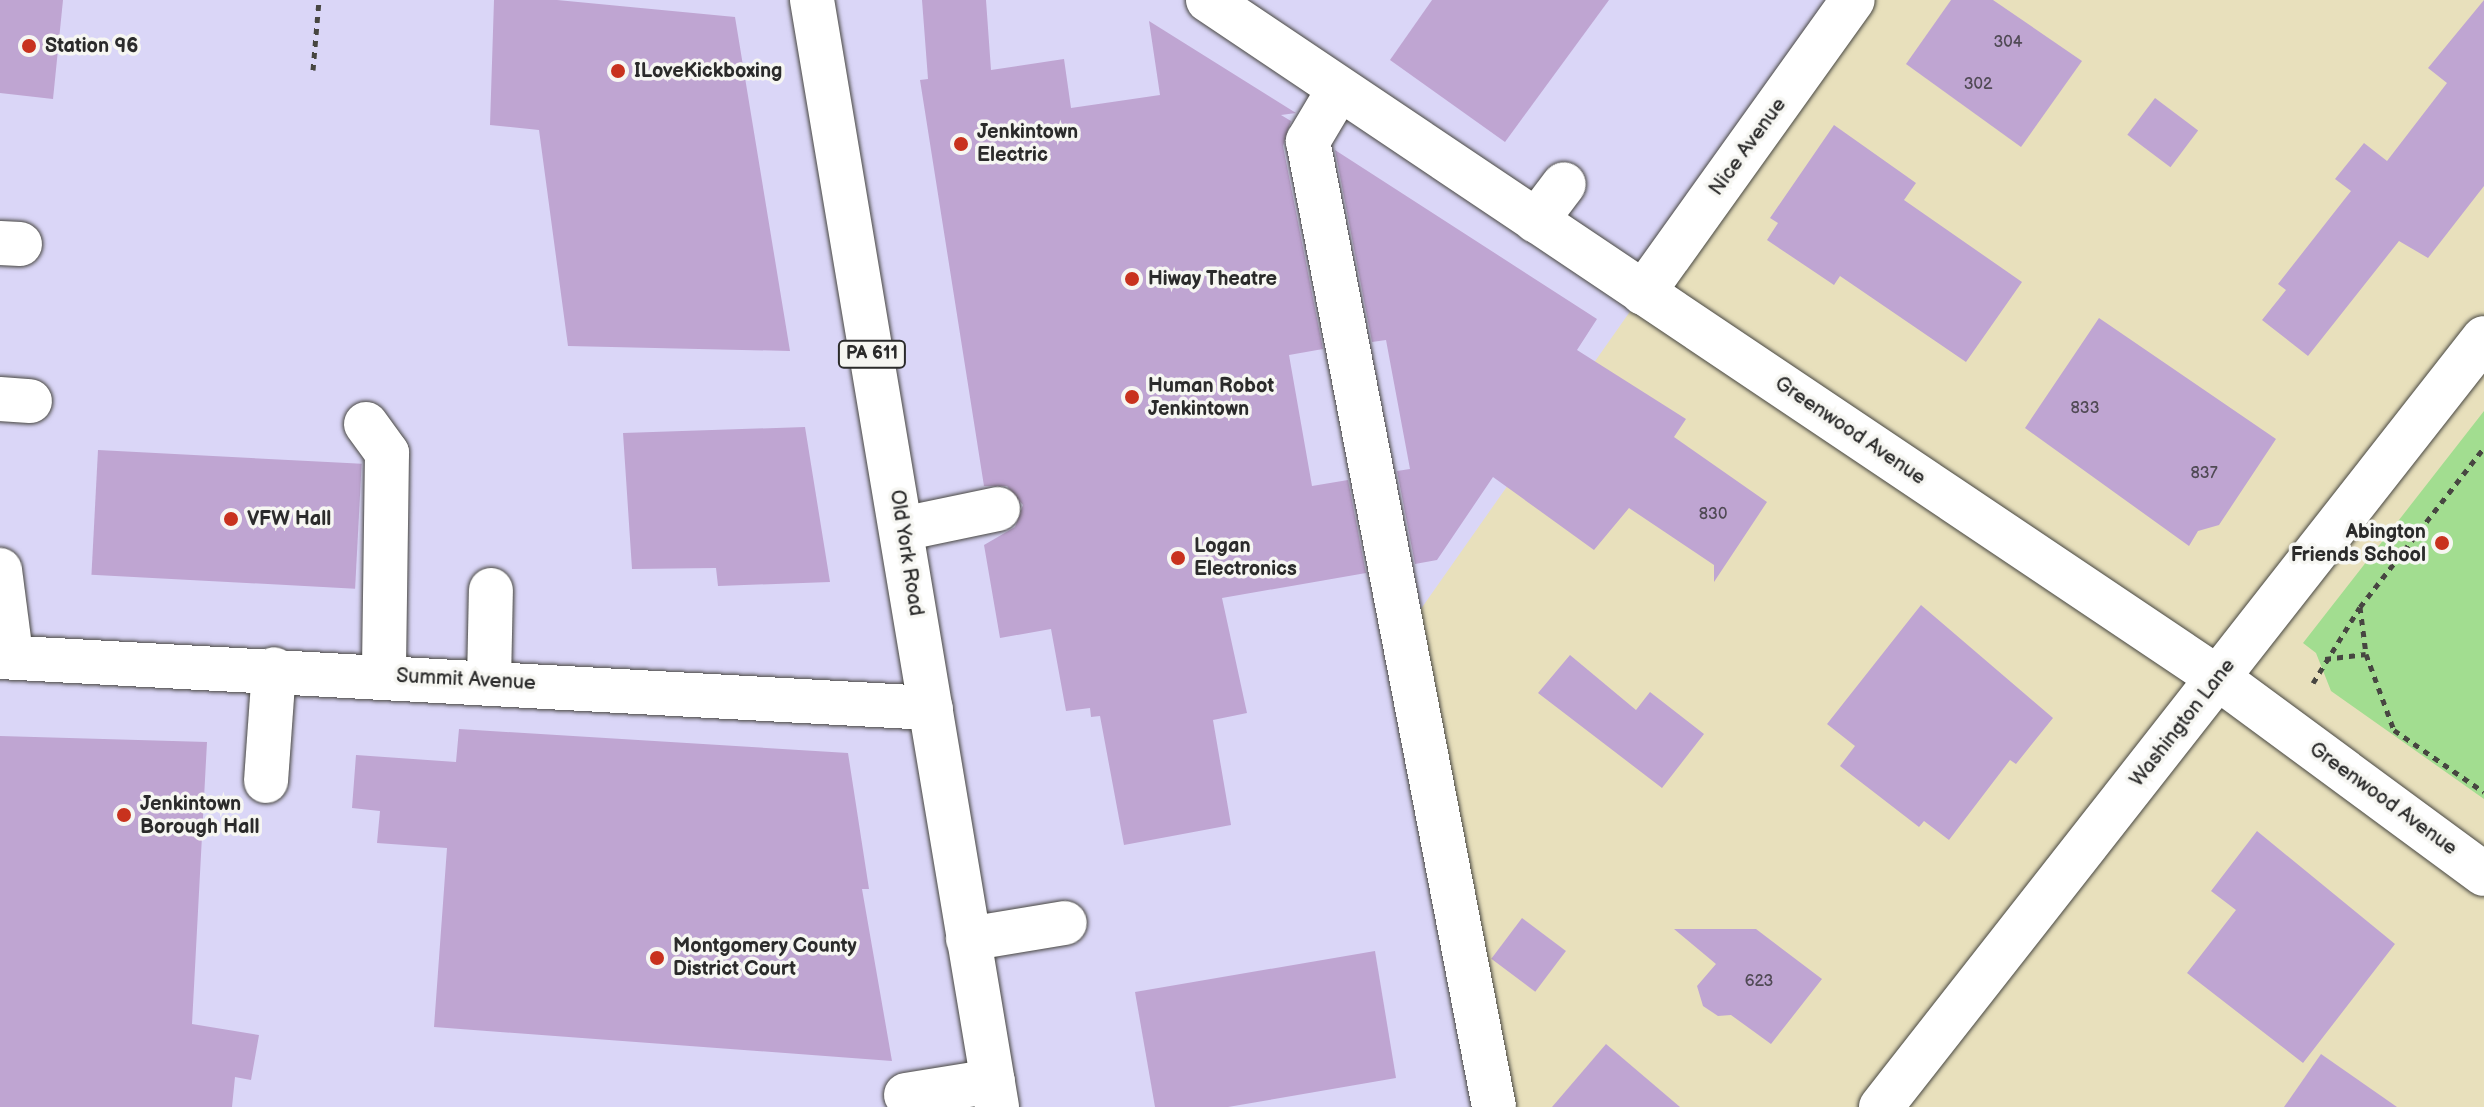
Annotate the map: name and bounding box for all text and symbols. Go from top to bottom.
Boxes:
house number: 304 [1993,33,2023,53]
place label: Station 96 [45,34,138,58]
marker: Station 96 [20,37,38,55]
place label: ILoveKickboxing [634,59,782,83]
marker: ILoveKickboxing [609,62,627,80]
house number: 302 [1964,75,1992,95]
street label: Nice Avenue [1705,94,1791,200]
place label: Jenkintown Electric [977,120,1078,167]
marker: Jenkintown Electric [952,135,970,153]
place label: Hiway Theatre [1148,267,1278,291]
marker: Hiway Theatre [1123,270,1141,288]
road number: PA 611 [836,340,908,368]
street label: Greenwood Avenue [1770,372,1930,490]
place label: Human Robot Jenkintown [1148,374,1274,421]
marker: Human Robot Jenkintown [1123,388,1141,406]
house number: 833 [2070,399,2100,419]
house number: 837 [2190,464,2218,484]
street label: Old York Road [884,488,928,618]
house number: 830 [1699,505,1727,525]
place label: VFW Hall [247,507,331,531]
marker: VFW Hall [222,510,240,528]
place label: Abington Friends School [2291,520,2426,567]
place label: Logan Electronics [1194,534,1297,581]
marker: Abington Friends School [2433,534,2451,552]
marker: Logan Electronics [1169,549,1187,567]
street label: Washington Lane [2126,654,2240,792]
street label: Summit Avenue [396,664,536,696]
street label: Greenwood Avenue [2304,737,2462,861]
place label: Jenkintown Borough Hall [140,792,260,839]
marker: Jenkintown Borough Hall [115,806,133,824]
place label: Montgomery County District Court [673,934,857,981]
marker: Montgomery County District Court [648,949,666,967]
house number: 623 [1745,972,1773,992]

